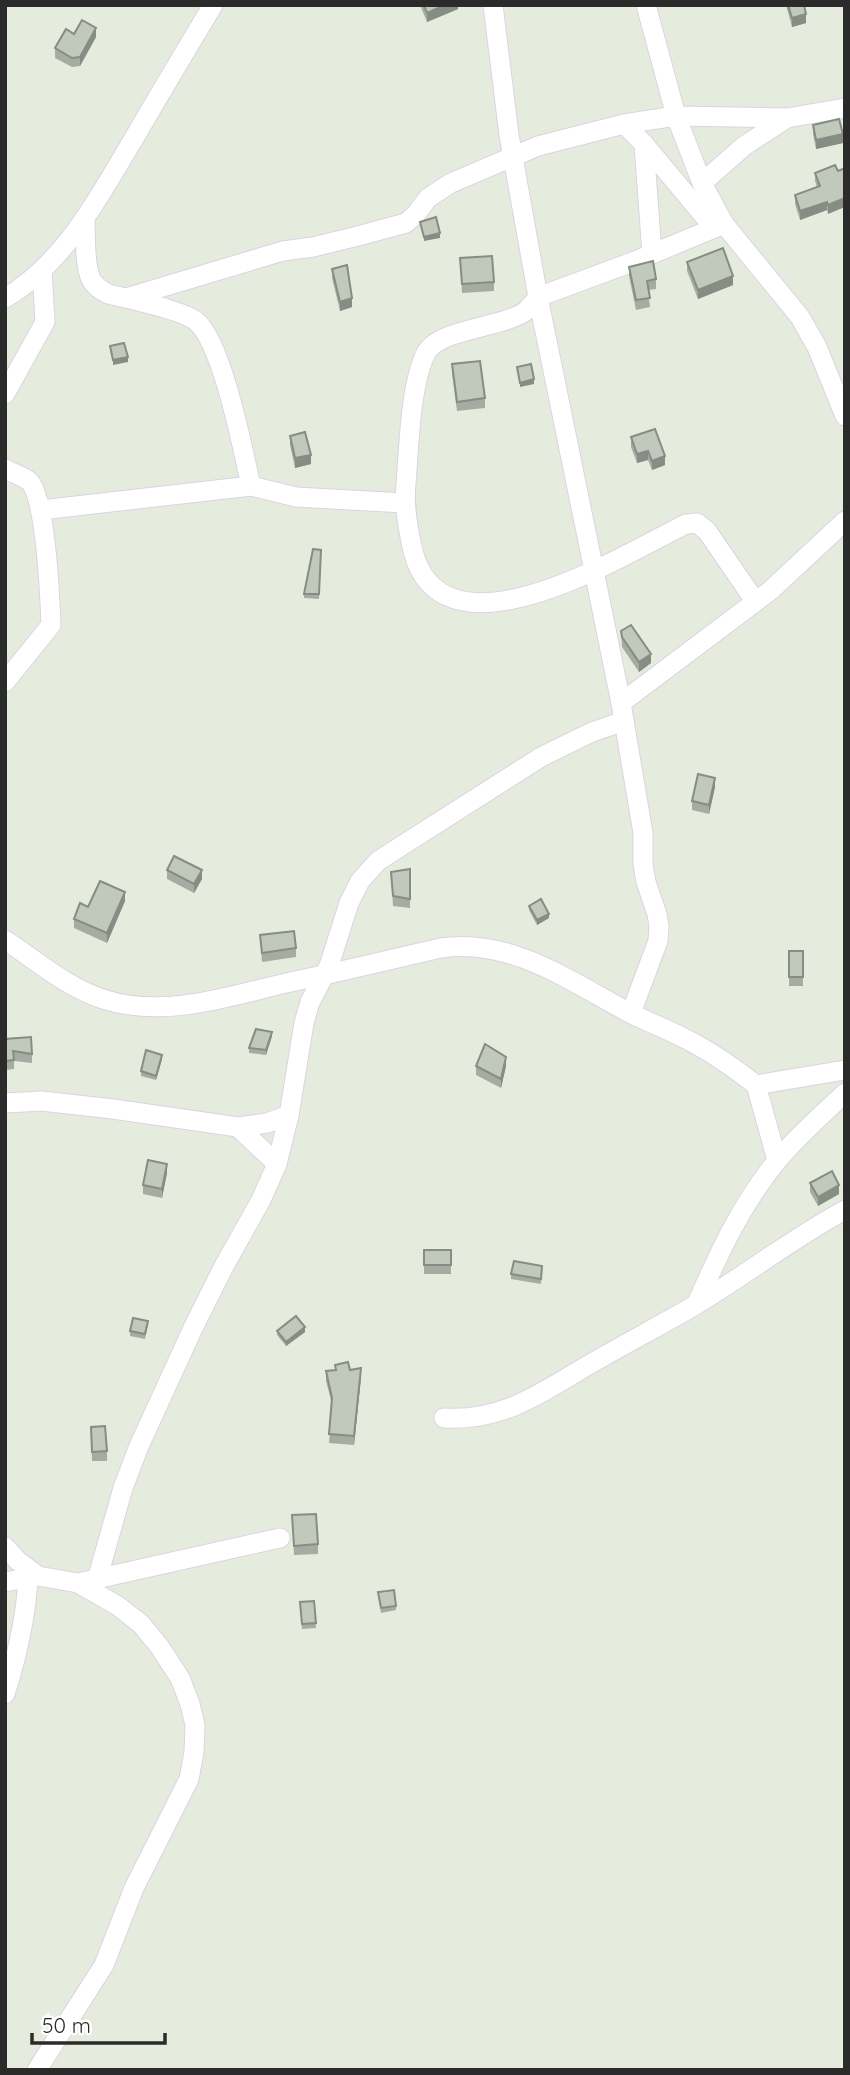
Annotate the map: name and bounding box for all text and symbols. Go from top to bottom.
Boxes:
scale bar [32,2002,164,2046]
text: 50 m [42,2012,91,2038]

